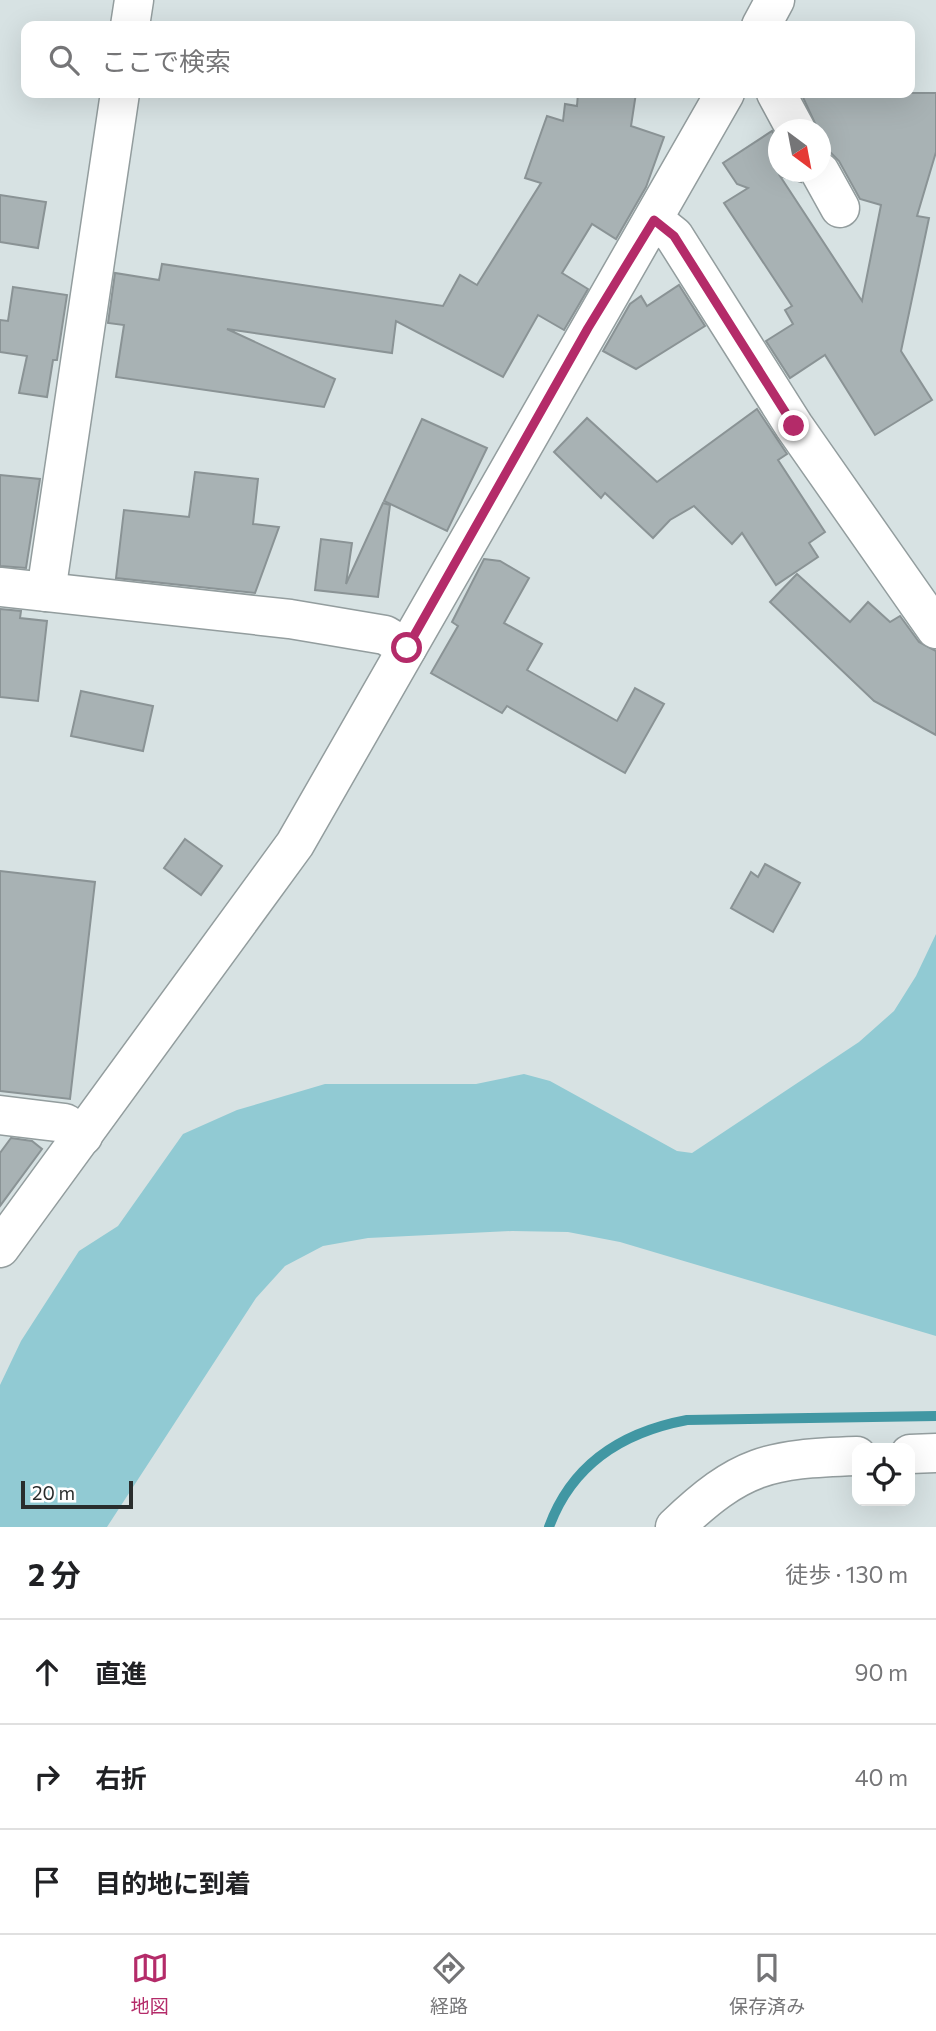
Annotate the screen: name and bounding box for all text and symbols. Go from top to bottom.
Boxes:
search box [21,21,915,98]
icon: search [45,41,83,79]
text: ここで検索 [101,45,231,76]
north arrow [768,119,831,182]
route end [778,410,809,441]
route start [391,632,422,663]
map controls [852,1443,915,1506]
button: locate [852,1443,915,1506]
scale bar [21,1478,133,1510]
text: 20 m [32,1481,75,1504]
text: 2 分 [28,1555,81,1592]
text: 徒歩 · 130 m [785,1560,908,1588]
icon: ahead [28,1653,66,1691]
text: 直進 [95,1657,147,1688]
text: 90 m [855,1658,908,1686]
icon: right [28,1758,66,1796]
text: 右折 [95,1762,147,1793]
text: 40 m [855,1763,908,1791]
icon: arrive [28,1863,66,1901]
text: 目的地に到着 [95,1867,251,1898]
tab: 地図 [131,1949,169,2018]
tab: 経路 [430,1949,468,2018]
tab: 保存済み [729,1949,805,2018]

